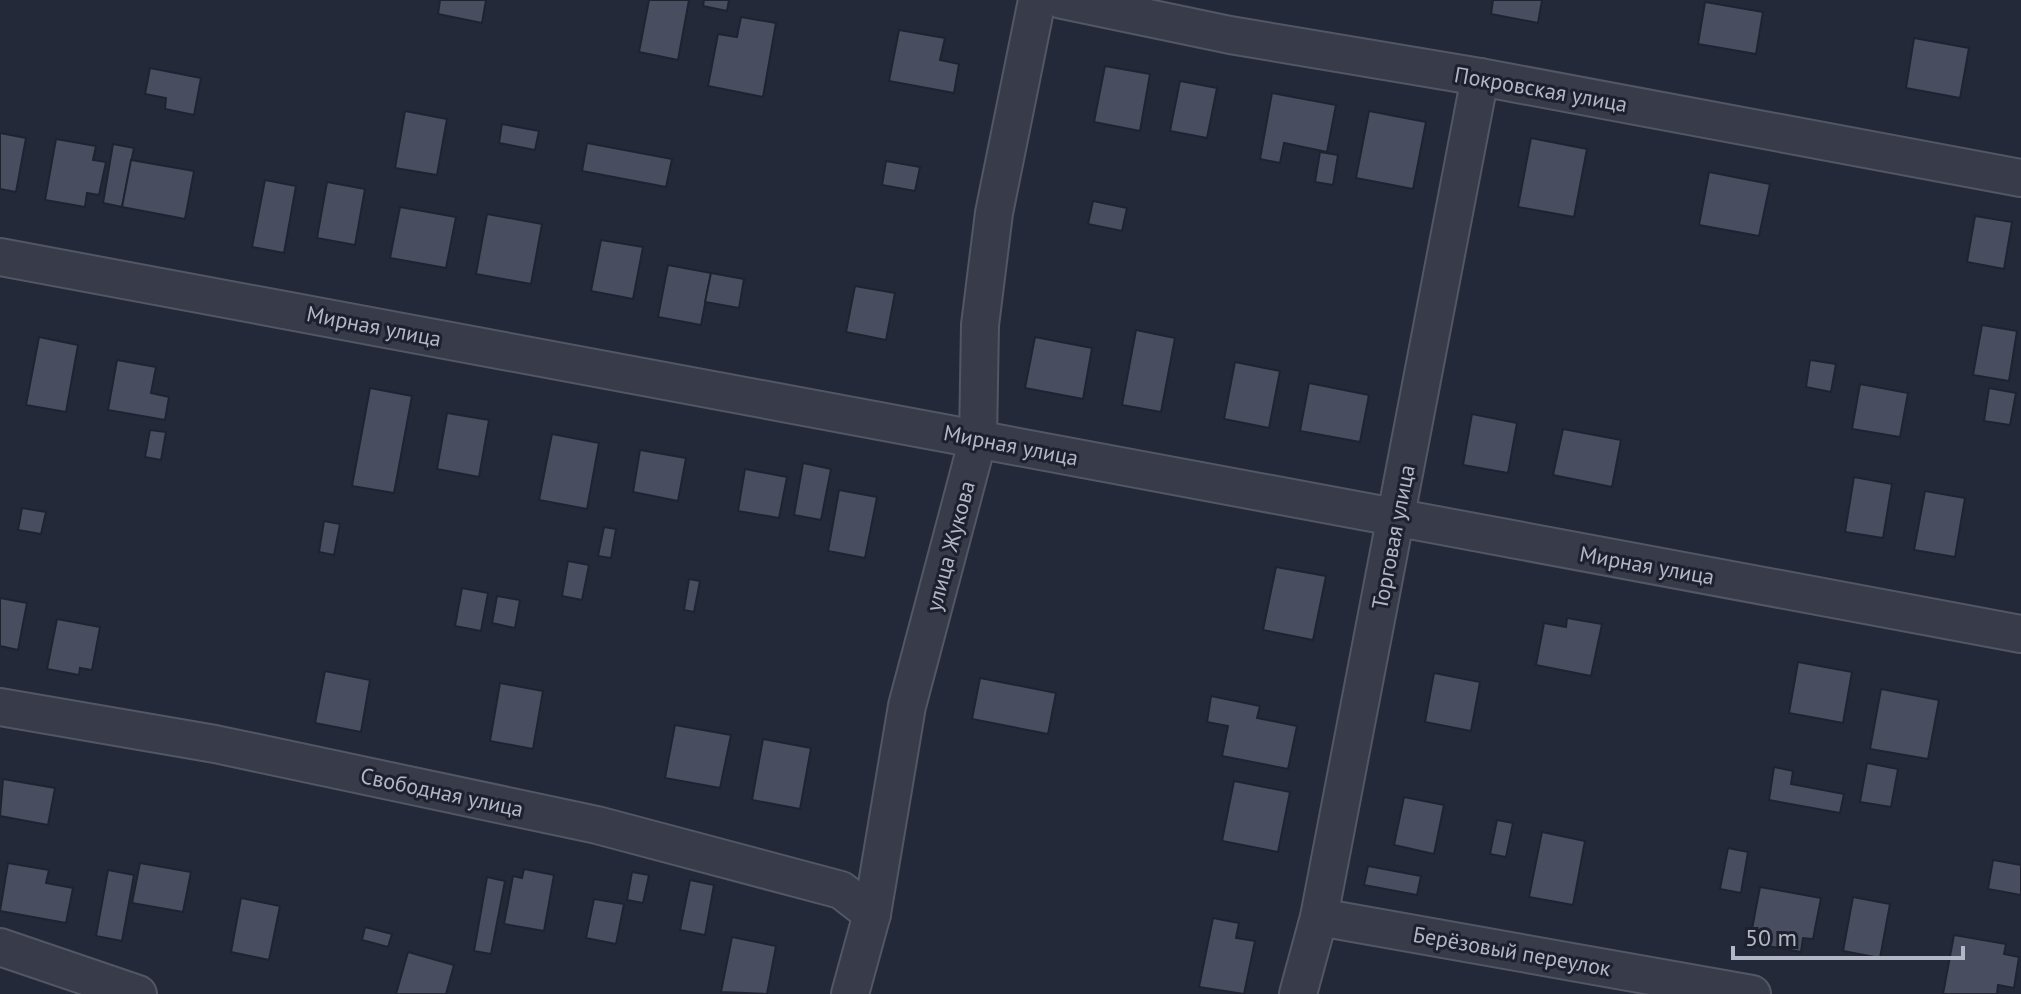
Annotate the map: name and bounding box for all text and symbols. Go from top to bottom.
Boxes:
street label: Покровская улица [1452,60,1630,118]
street label: Мирная улица [304,299,444,353]
street label: Мирная улица [941,418,1081,472]
street label: Торговая улица [1365,462,1421,612]
street label: улица Жукова [919,478,981,614]
street label: Мирная улица [1577,539,1717,591]
street label: Свободная улица [358,761,526,823]
scale bar [1733,910,1963,960]
street label: Берёзовый переулок [1411,920,1613,982]
text: 50 m [1745,922,1797,953]

